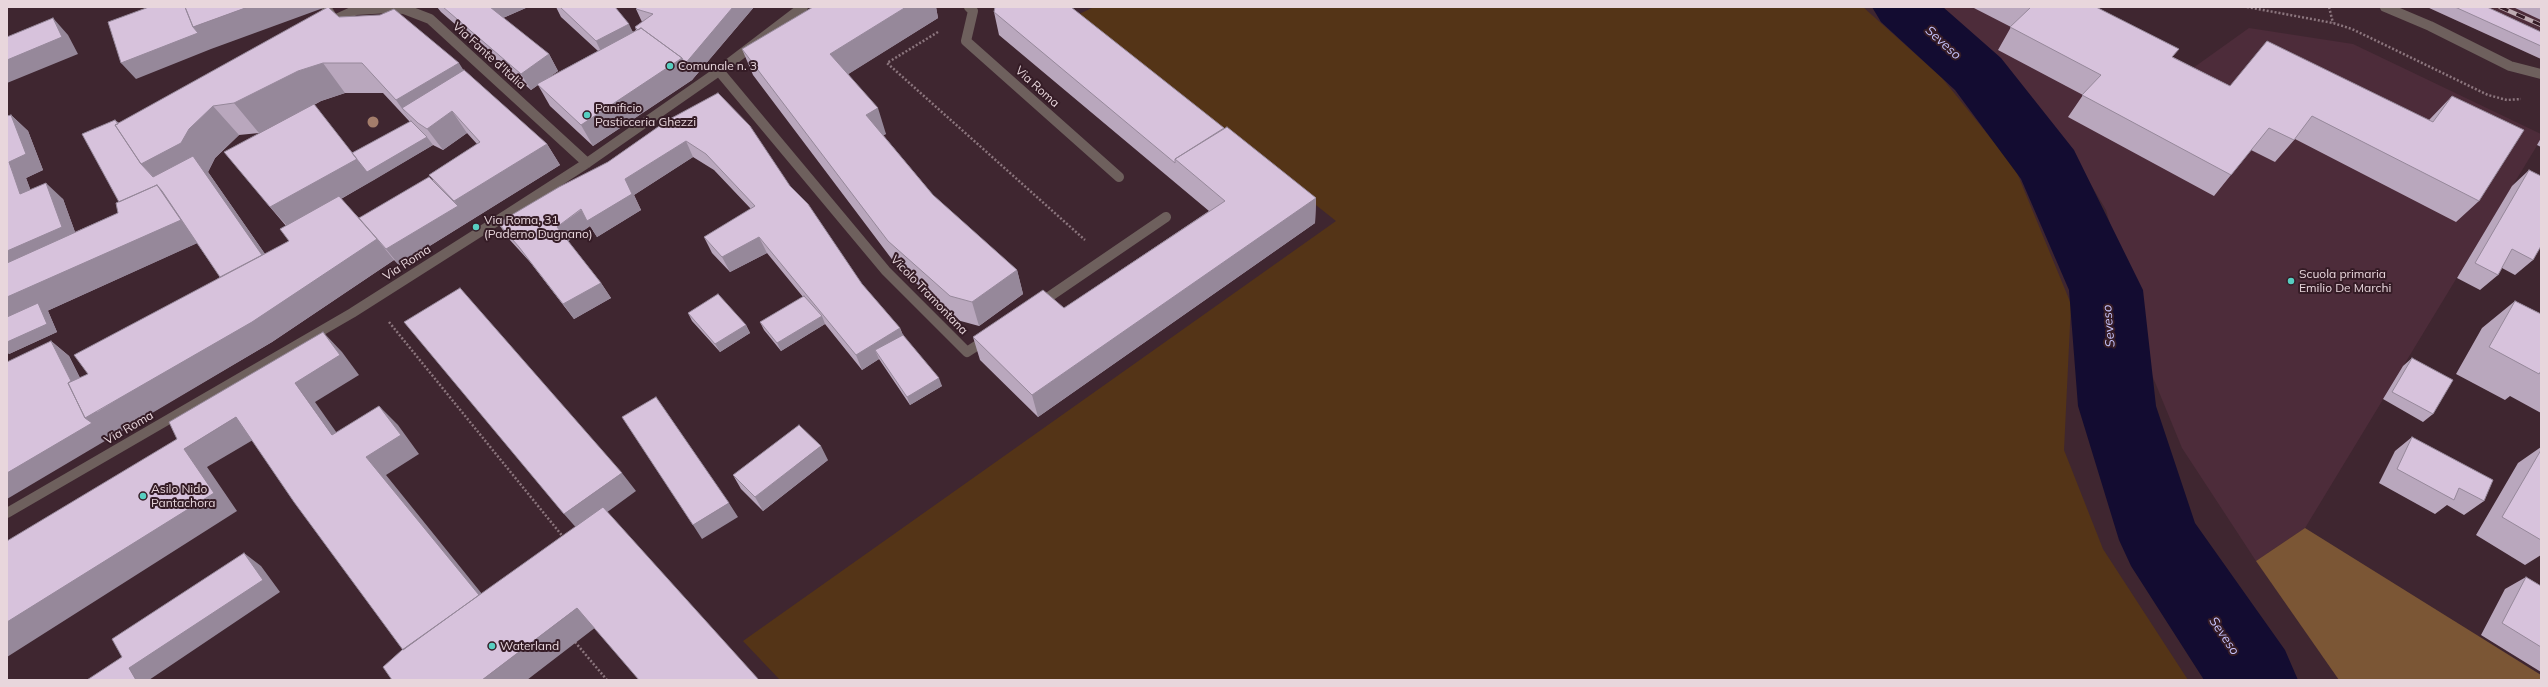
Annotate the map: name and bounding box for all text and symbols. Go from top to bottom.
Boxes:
street label: Via Fante d'Italia [449,19,529,93]
water label: Seveso [1922,23,1964,63]
place label: Comunale n. 3 [678,59,757,73]
marker: Comunale n. 3 [665,61,675,71]
street label: Via Roma [1012,63,1062,111]
place label: Panificio Pasticceria Ghezzi [595,101,696,129]
marker: Panificio Pasticceria Ghezzi [582,110,592,120]
place label: Via Roma, 31 (Paderno Dugnano) [484,213,593,241]
marker: Via Roma, 31 (Paderno Dugnano) [471,222,481,232]
street label: Via Roma [380,242,434,284]
street label: Vicolo Tramontana [887,252,971,338]
place label: Scuola primaria Emilio De Marchi [2299,267,2391,295]
marker: Scuola primaria Emilio De Marchi [2286,276,2296,286]
water label: Seveso [2099,304,2119,348]
street label: Via Roma [102,408,156,448]
place label: Asilo Nido Pantachora [151,482,215,510]
marker: Asilo Nido Pantachora [138,491,148,501]
water label: Seveso [2206,614,2242,658]
place label: Waterland [500,639,559,653]
marker: Waterland [487,641,497,651]

